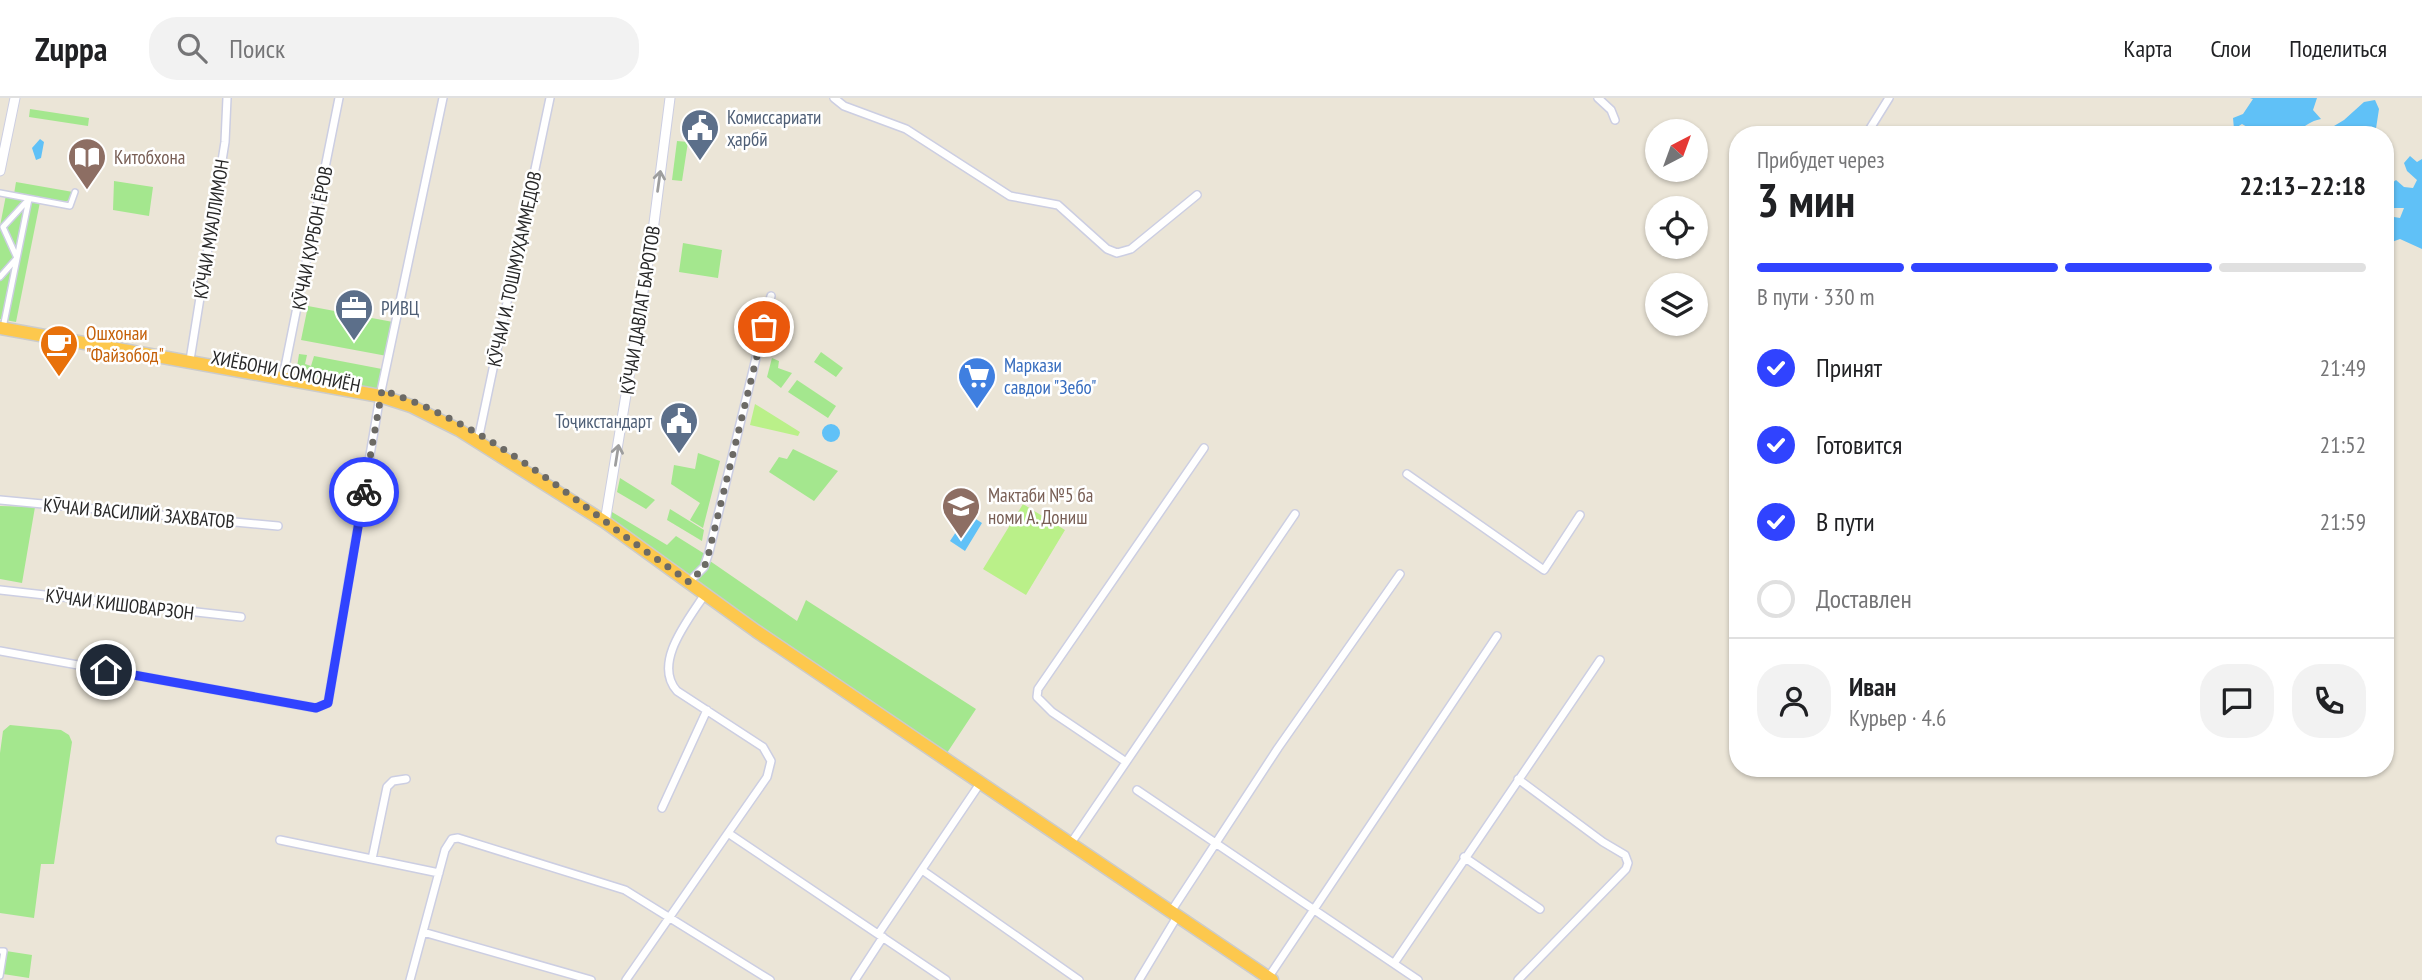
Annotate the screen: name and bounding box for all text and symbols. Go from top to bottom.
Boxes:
search box [149,17,639,80]
text: Zuppa [35,27,107,70]
icon: search [173,29,211,67]
text: Поиск [229,32,285,65]
text: Карта [2124,33,2172,64]
text: Слои [2210,33,2251,64]
text: Поделиться [2289,33,2387,64]
place label: Комиссариати ҳарбӣ [727,105,821,151]
public building icon: Комиссариати ҳарбӣ [679,107,721,162]
north arrow [1645,119,1708,182]
map controls [1645,119,1708,336]
library icon: Китобхона [66,136,108,191]
place label: Китобхона [114,145,185,169]
text: Прибудет через [1757,145,1885,174]
street label: КӮЧАИ МУАЛЛИМОН [188,157,234,301]
street label: КӮЧАИ ҚУРБОН ЁРОВ [286,164,338,312]
street label: КӮЧАИ И. ТОШМУҲАММЕДОВ [482,169,546,369]
text: 22:13–22:18 [2239,169,2366,202]
text: 3 мин [1757,170,1855,230]
one-way arrow [652,171,665,193]
button: locate [1645,196,1708,259]
street label: КӮЧАИ ДАВЛАТ БАРОТОВ [615,224,665,396]
button: layers [1645,273,1708,336]
text: В пути · 330 m [1757,282,1874,311]
office icon: РИВЦ [333,287,375,342]
place label: РИВЦ [381,296,420,320]
pin [734,297,794,357]
icon: bag [745,308,783,346]
place label: Ошхонаи "Файзобод" [86,321,164,367]
cafe icon: Ошхонаи "Файзобод" [38,323,80,378]
street label: ХИЁБОНИ СОМОНИЁН [209,345,363,397]
icon: check [1757,349,1795,387]
text: Принят [1816,351,1882,384]
place label: Маркази савдои "Зебо" [1004,353,1096,399]
text: 21:49 [2320,353,2366,382]
supermarket icon: Маркази савдои "Зебо" [956,355,998,410]
public building icon: Тоҷикстандарт [658,400,700,455]
place label: Тоҷикстандарт [555,409,653,433]
icon: check [1757,426,1795,464]
text: Готовится [1816,428,1902,461]
text: 21:52 [2320,430,2366,459]
one-way arrow [611,444,624,467]
courier [329,457,399,527]
icon: bike [345,473,383,511]
place label: Мактаби №5 ба номи А. Дониш [988,483,1093,529]
school or university icon: Мактаби №5 ба номи А. Дониш [940,485,982,540]
street label: КӮЧАИ ВАСИЛИЙ ЗАХВАТОВ [42,493,236,533]
icon: check [1757,503,1795,541]
text: В пути [1816,505,1875,538]
text: 21:59 [2320,507,2366,536]
text: Доставлен [1816,582,1912,615]
street label: КӮЧАИ КИШОВАРЗОН [44,583,196,625]
pin [76,640,136,700]
icon: home [87,651,125,689]
button: person [1757,664,1831,738]
button: chat [2200,664,2274,738]
button: phone [2292,664,2366,738]
text: Иван [1849,670,1896,703]
text: Курьер · 4.6 [1849,703,1946,732]

